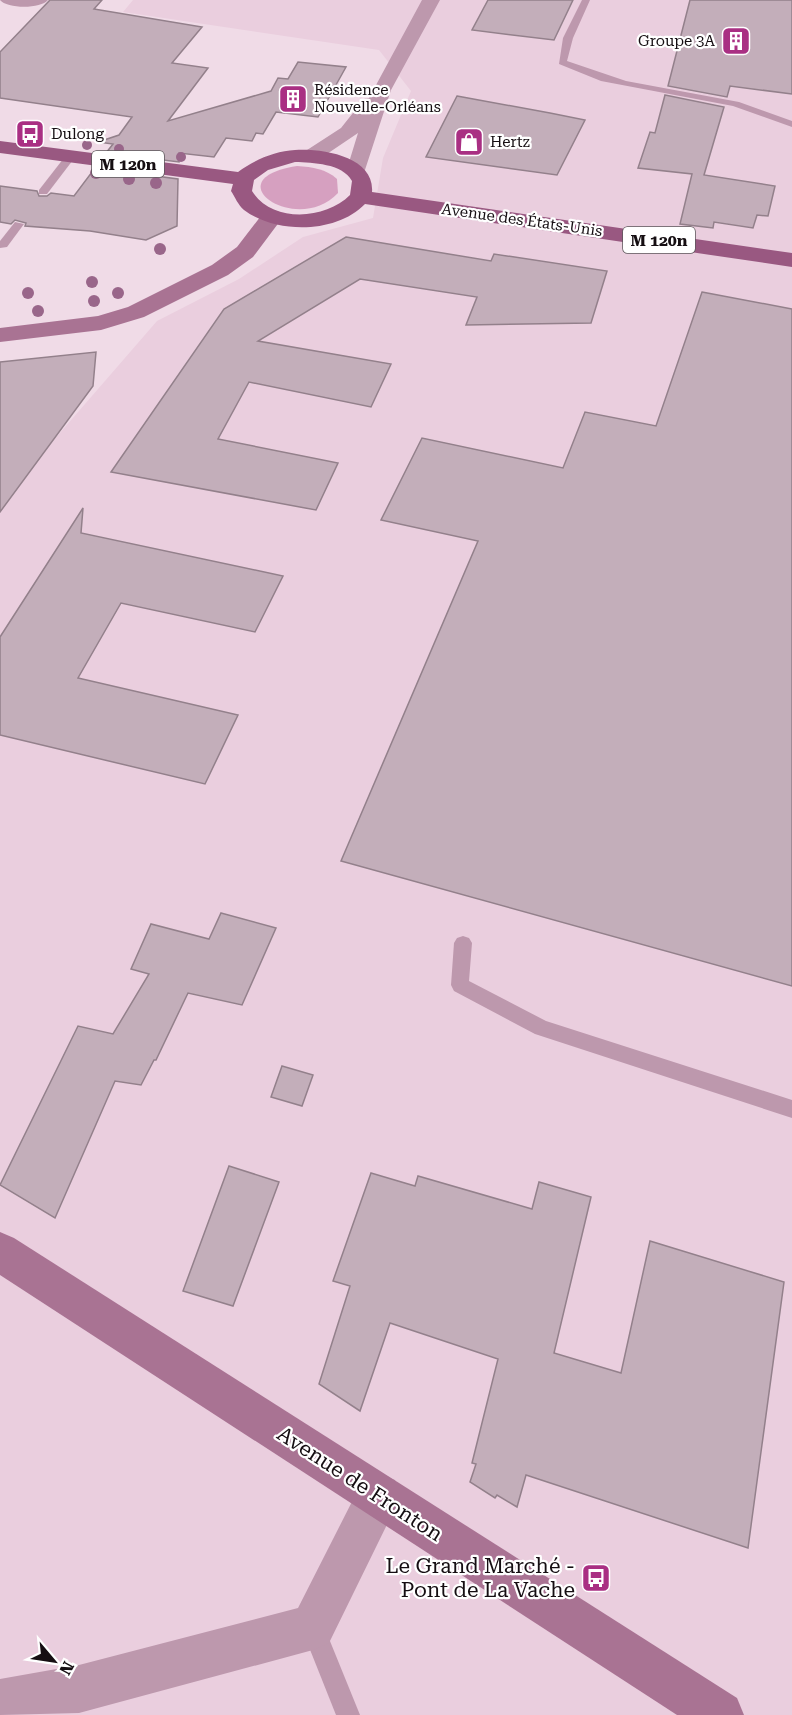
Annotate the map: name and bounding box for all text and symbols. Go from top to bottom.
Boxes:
building icon: Groupe 3A [720,25,752,57]
place label: Groupe 3A [638,32,716,50]
place label: Résidence Nouvelle-Orléans [314,81,441,116]
building icon: Résidence Nouvelle-Orléans [277,83,309,115]
bus stop icon: Dulong [14,118,46,150]
place label: Dulong [51,125,104,143]
shop icon: Hertz [453,126,485,158]
place label: Hertz [490,133,530,151]
road number: M 120n [92,151,164,177]
street label: Avenue des États-Unis [440,200,604,240]
road number: M 120n [623,227,695,253]
street label: Avenue de Fronton [273,1422,448,1547]
place label: Le Grand Marché - Pont de La Vache [385,1554,575,1602]
bus stop icon: Le Grand Marché - Pont de La Vache [580,1562,612,1594]
north arrow [24,1631,84,1691]
text: N [55,1658,78,1678]

